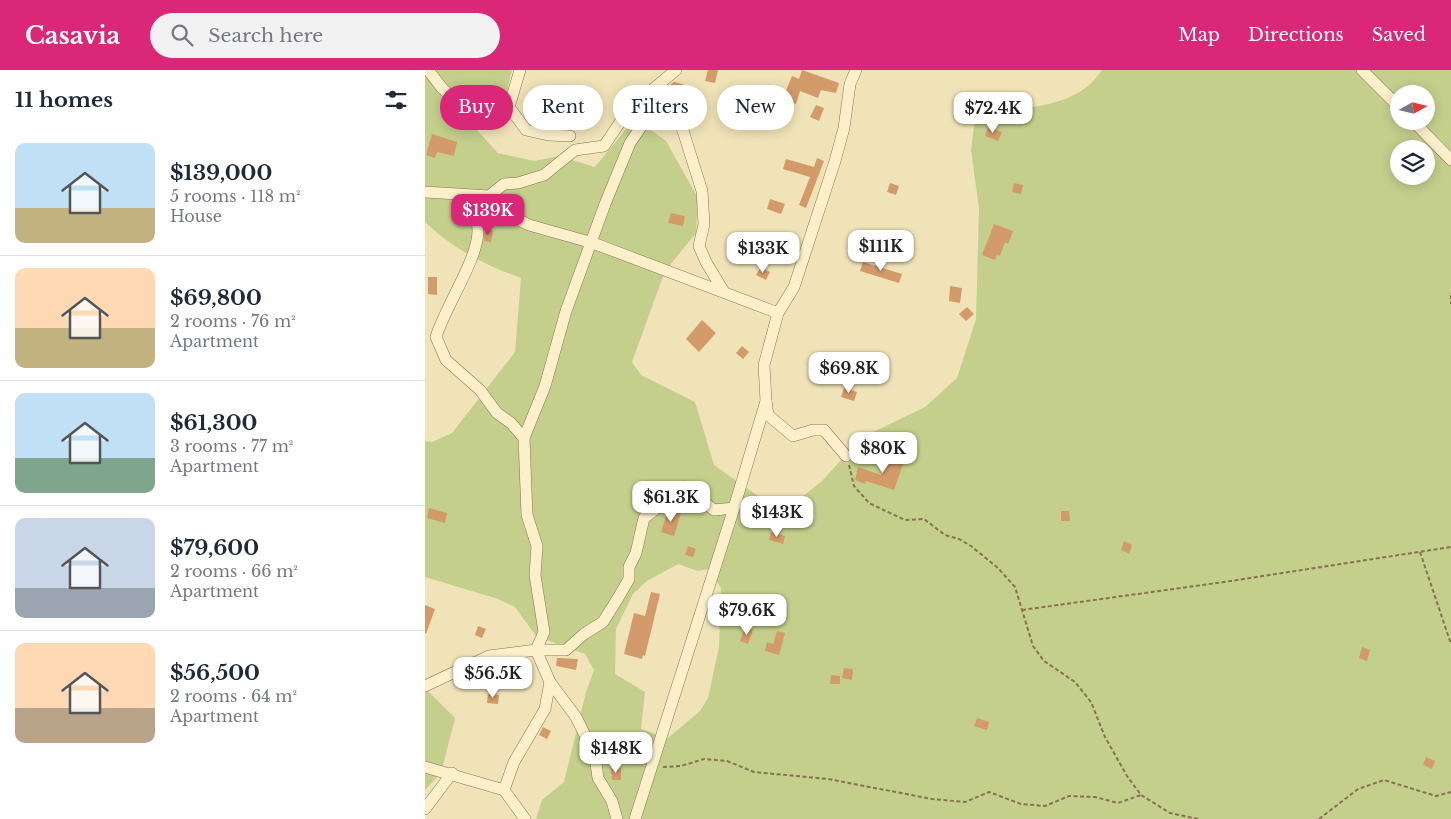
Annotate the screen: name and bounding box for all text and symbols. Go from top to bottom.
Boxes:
search box [150,13,500,58]
text: Casavia [25,21,120,50]
icon: search [168,21,196,49]
text: Search here [208,24,323,47]
text: Map [1178,24,1220,46]
text: Directions [1248,24,1344,46]
text: Saved [1372,24,1426,46]
chip: Buy [440,85,513,130]
chip: Rent [523,85,603,130]
chip: Filters [613,85,707,130]
chip: New [717,85,794,130]
north arrow [1390,85,1435,130]
map controls [1390,85,1435,185]
icon: filters [382,86,410,114]
text: 11 homes [15,87,113,113]
pin: $72.4K [952,92,1034,134]
text: $72.4K [965,98,1021,118]
button: layers [1390,140,1435,185]
text: $139,000 [170,160,272,186]
icon: home [55,163,115,223]
text: 5 rooms · 118 m² [170,186,301,206]
pin: $139K [453,194,523,236]
text: $139K [462,200,514,220]
text: House [170,206,222,226]
pin: $111K [846,230,916,272]
pin: $133K [728,232,798,274]
text: $111K [859,236,903,256]
text: $133K [738,238,788,258]
text: $69,800 [170,285,262,311]
icon: home [55,288,115,348]
text: 2 rooms · 76 m² [170,311,296,331]
text: Apartment [170,331,259,351]
pin: $69.8K [808,352,890,394]
text: $69.8K [820,358,878,378]
text: $61,300 [170,410,257,436]
icon: home [55,413,115,473]
pin: $80K [853,432,913,474]
text: 3 rooms · 77 m² [170,436,293,456]
text: $80K [860,438,906,458]
text: Apartment [170,456,259,476]
pin: $61.3K [630,480,712,523]
text: $61.3K [643,487,699,507]
pin: $143K [742,496,812,538]
text: $143K [751,502,803,522]
text: $79,600 [170,535,259,561]
icon: home [55,538,115,598]
text: 2 rooms · 66 m² [170,561,298,581]
text: Apartment [170,581,259,601]
pin: $79.6K [706,594,788,636]
text: $79.6K [719,600,775,620]
pin: $56.5K [452,656,534,699]
text: $56,500 [170,660,260,686]
icon: home [55,663,115,723]
text: $56.5K [464,663,522,683]
text: 2 rooms · 64 m² [170,686,297,706]
text: Apartment [170,706,259,726]
pin: $148K [581,732,651,774]
text: $148K [590,738,642,758]

